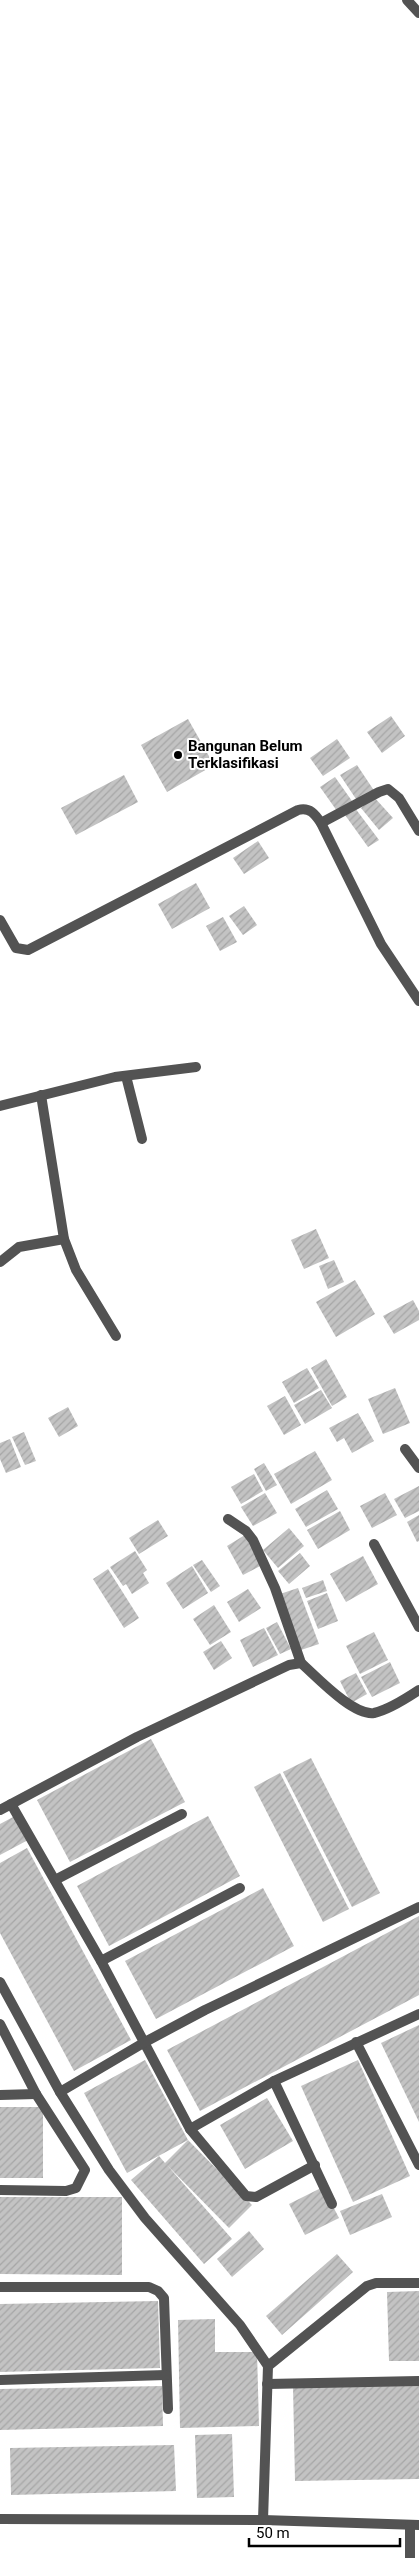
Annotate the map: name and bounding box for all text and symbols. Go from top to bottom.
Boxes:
place label: Bangunan Belum Terklasifikasi [188,737,303,772]
marker: Bangunan Belum Terklasifikasi [172,749,184,761]
scale bar [249,2516,400,2548]
text: 50 m [256,2524,290,2542]

